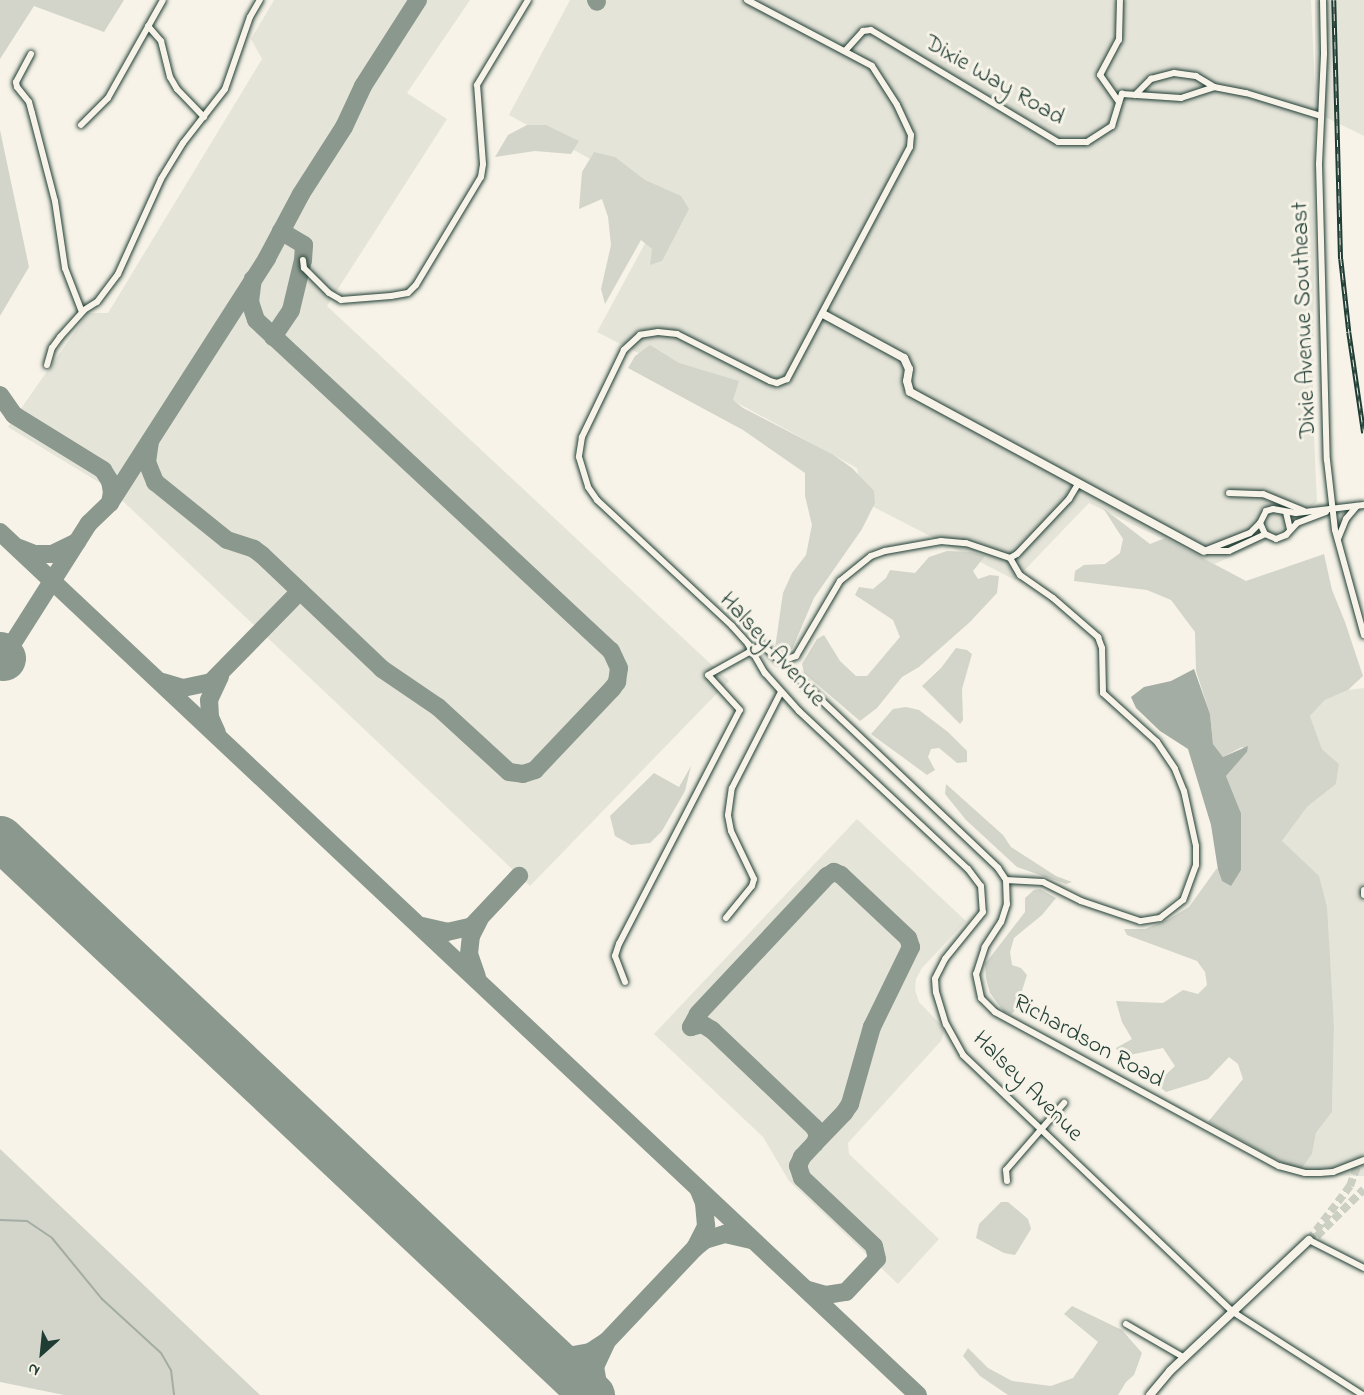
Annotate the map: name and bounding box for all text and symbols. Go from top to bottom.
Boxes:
street label: Dixie Way Road [919,29,1069,133]
street label: Dixie Avenue Southeast [1286,201,1324,439]
street label: Halsey Avenue [713,586,831,714]
street label: Richardson Road [1007,989,1169,1095]
street label: Halsey Avenue [966,1026,1088,1148]
north arrow [12,1323,72,1383]
text: N [24,1356,44,1382]

